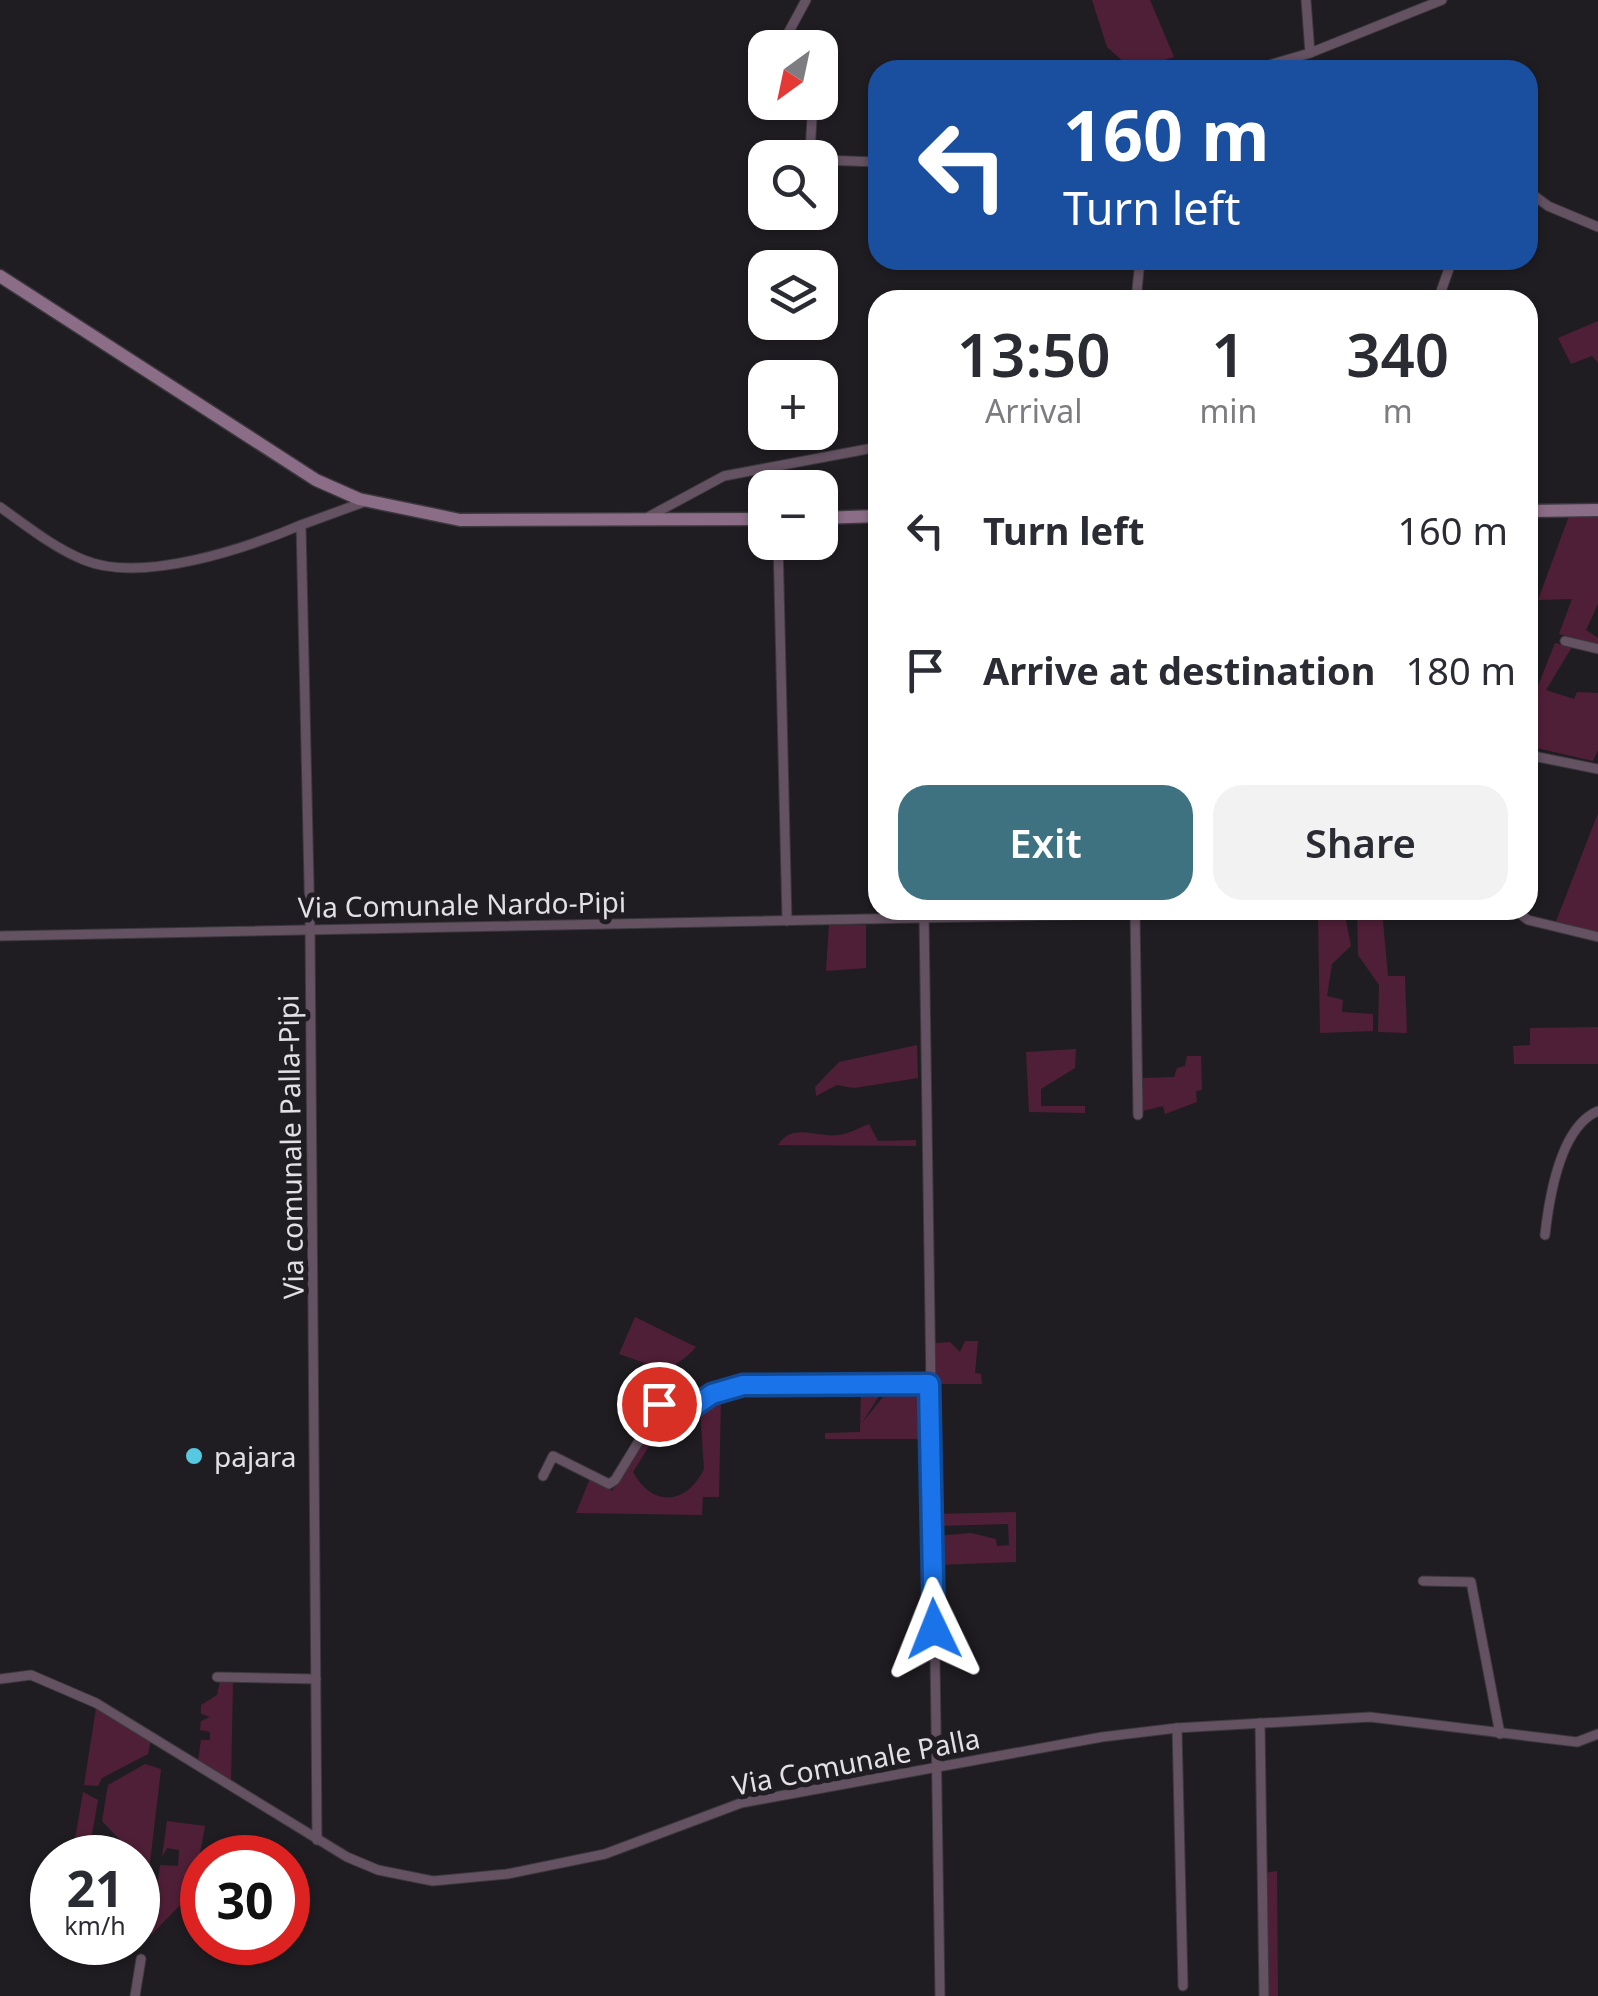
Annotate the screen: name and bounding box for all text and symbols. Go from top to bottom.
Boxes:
north arrow [748,30,838,120]
map controls [748,30,838,560]
text: 160 m [1063,86,1270,182]
icon: left [898,100,1028,230]
button: search [748,140,838,230]
text: Turn left [1063,177,1240,238]
button: layers [748,250,838,340]
text: 13:50 [957,313,1111,395]
text: 1 [1211,313,1246,395]
text: 340 [1346,313,1449,395]
button: + [748,360,838,450]
text: Arrival [985,389,1083,432]
text: min [1199,389,1257,432]
text: m [1383,389,1413,432]
button: − [748,470,838,560]
icon: left [898,503,953,558]
text: Turn left [983,504,1145,556]
text: 160 m [1397,504,1508,556]
icon: arrive [898,643,953,698]
text: Arrive at destination [983,644,1375,696]
text: 180 m [1405,644,1516,696]
button: Exit [898,785,1193,900]
button: Share [1213,785,1508,900]
street label: Via Comunale Nardo-Pipi [298,882,626,926]
street label: Via comunale Palla-Pipi [268,994,312,1300]
pin [617,1362,702,1447]
icon: arrive [632,1377,687,1432]
place label: pajara [214,1437,297,1475]
marker: pajara [183,1445,205,1467]
position arrow [882,1577,986,1681]
street label: Via Comunale Palla [729,1718,983,1804]
speed limit sign: 30 [180,1835,310,1965]
text: 21 [66,1854,124,1922]
text: km/h [64,1908,126,1942]

